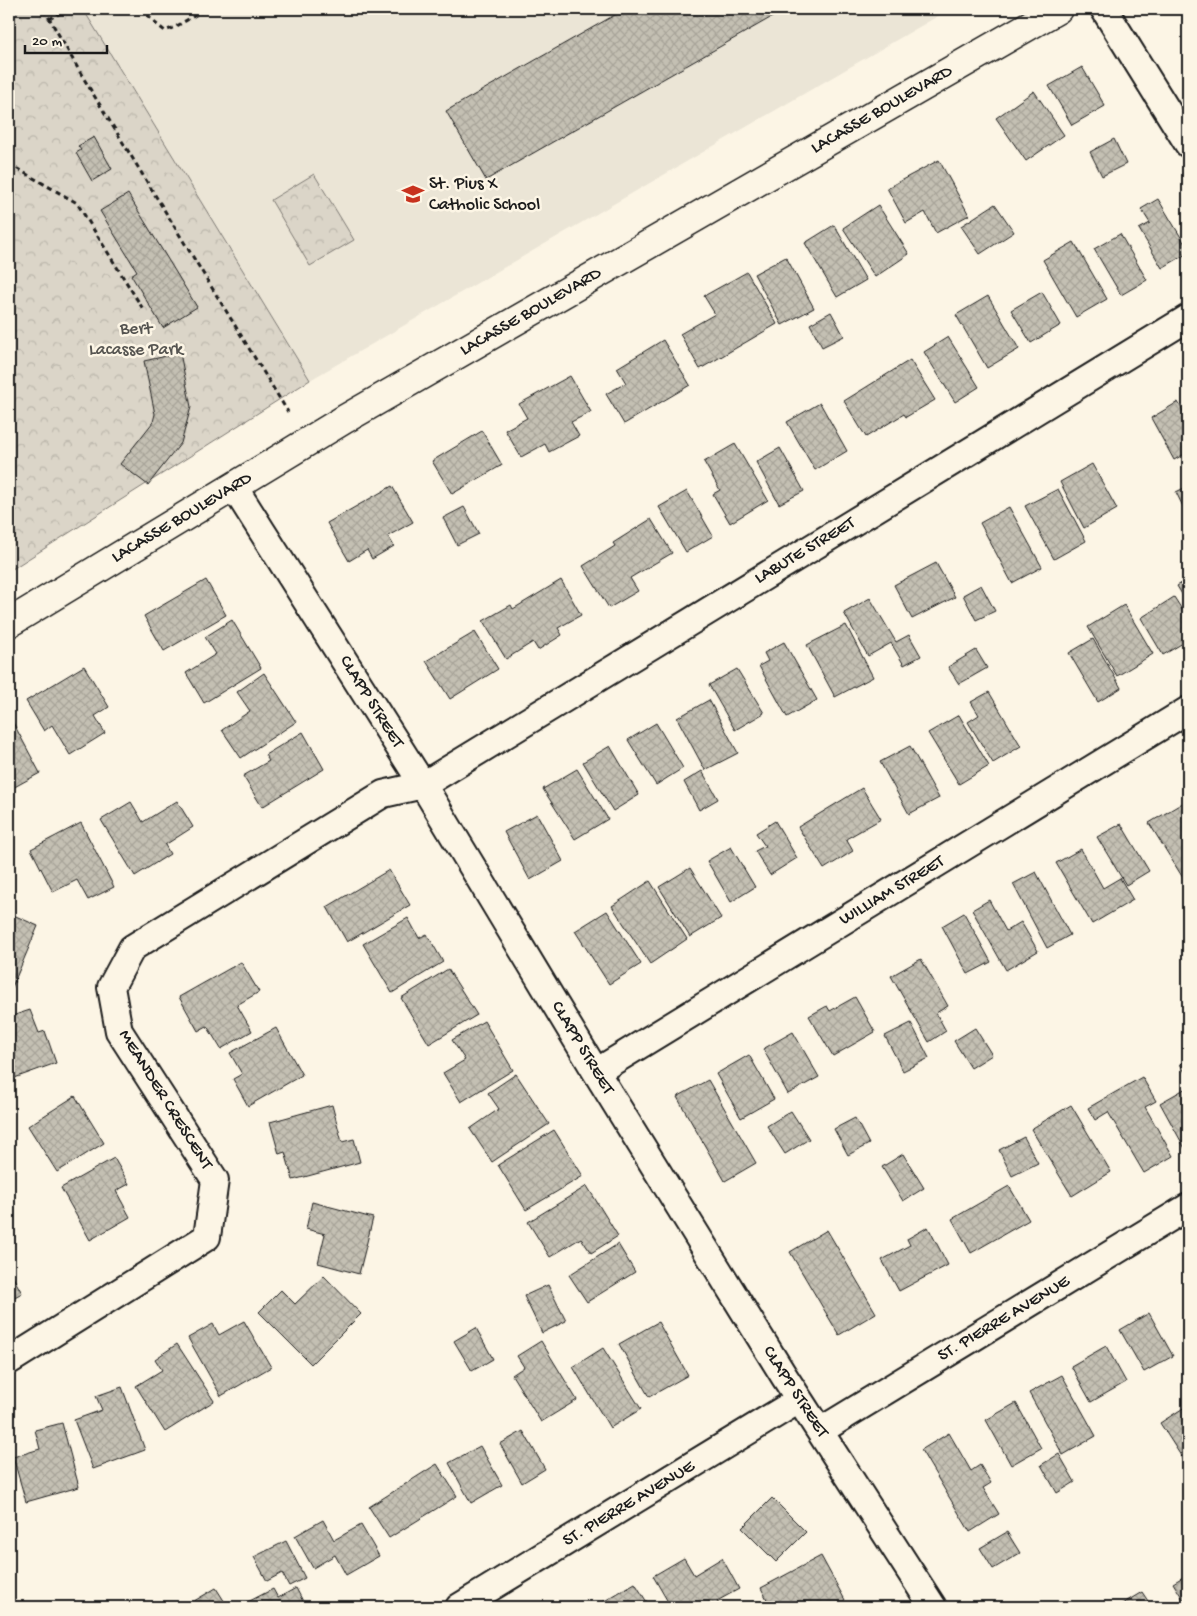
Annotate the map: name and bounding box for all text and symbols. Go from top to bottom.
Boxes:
scale bar [25,22,108,54]
text: 20 m [32,33,62,51]
street label: LACASSE BOULEVARD [808,61,957,159]
place label: St. Pius X Catholic School [429,174,540,216]
school or university icon: St. Pius X Catholic School [400,181,426,207]
street label: LACASSE BOULEVARD [457,263,606,361]
park label: Bert Lacasse Park [89,319,185,361]
street label: LACASSE BOULEVARD [108,468,256,568]
street label: LABUTE STREET [751,512,860,589]
street label: CLAPP STREET [334,652,408,753]
street label: WILLIAM STREET [836,851,949,931]
street label: CLAPP STREET [546,998,619,1099]
street label: MEANDER CRESCENT [113,1026,217,1175]
street label: ST. PIERRE AVENUE [934,1271,1074,1367]
street label: CLAPP STREET [758,1342,833,1443]
street label: ST. PIERRE AVENUE [559,1456,699,1552]

